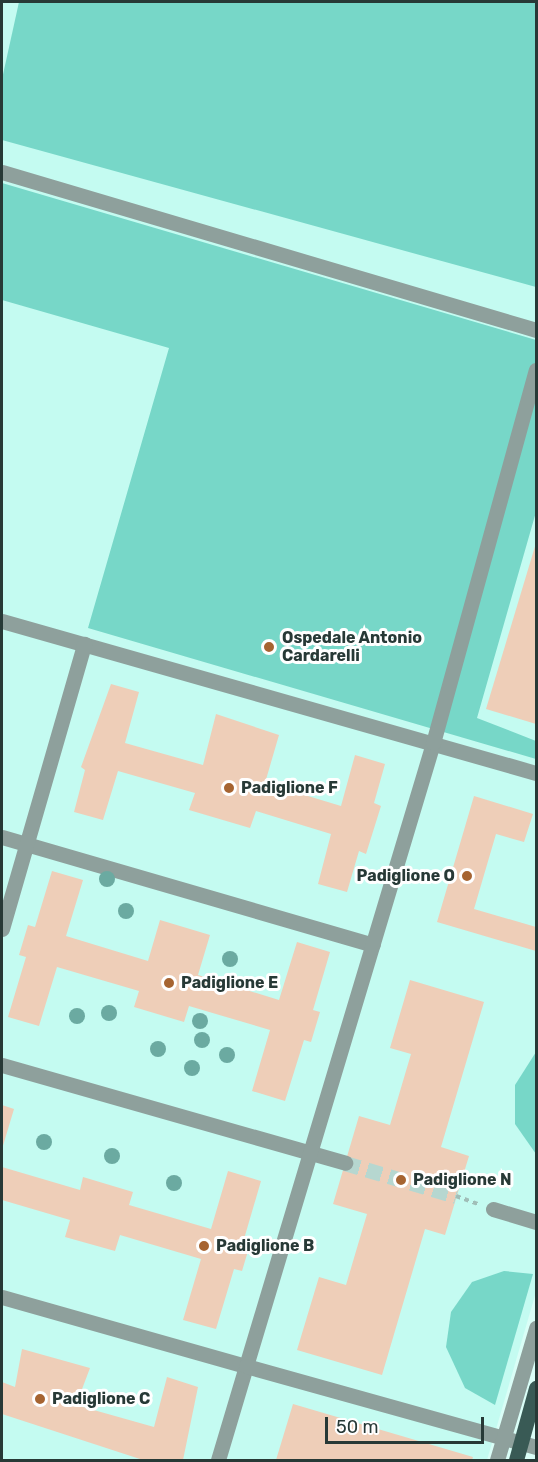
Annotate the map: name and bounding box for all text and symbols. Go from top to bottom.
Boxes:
place label: Ospedale Antonio Cardarelli [282,628,422,666]
marker: Ospedale Antonio Cardarelli [260,638,278,656]
place label: Padiglione F [241,778,338,798]
marker: Padiglione F [222,781,236,795]
place label: Padiglione O [357,866,455,886]
marker: Padiglione O [460,869,474,883]
place label: Padiglione E [181,973,278,993]
marker: Padiglione E [162,976,176,990]
place label: Padiglione N [413,1170,512,1190]
marker: Padiglione N [394,1173,408,1187]
place label: Padiglione B [216,1236,314,1256]
marker: Padiglione B [197,1239,211,1253]
place label: Padiglione C [52,1389,150,1409]
marker: Padiglione C [33,1392,47,1406]
scale bar [328,1405,487,1443]
text: 50 m [336,1416,379,1438]

